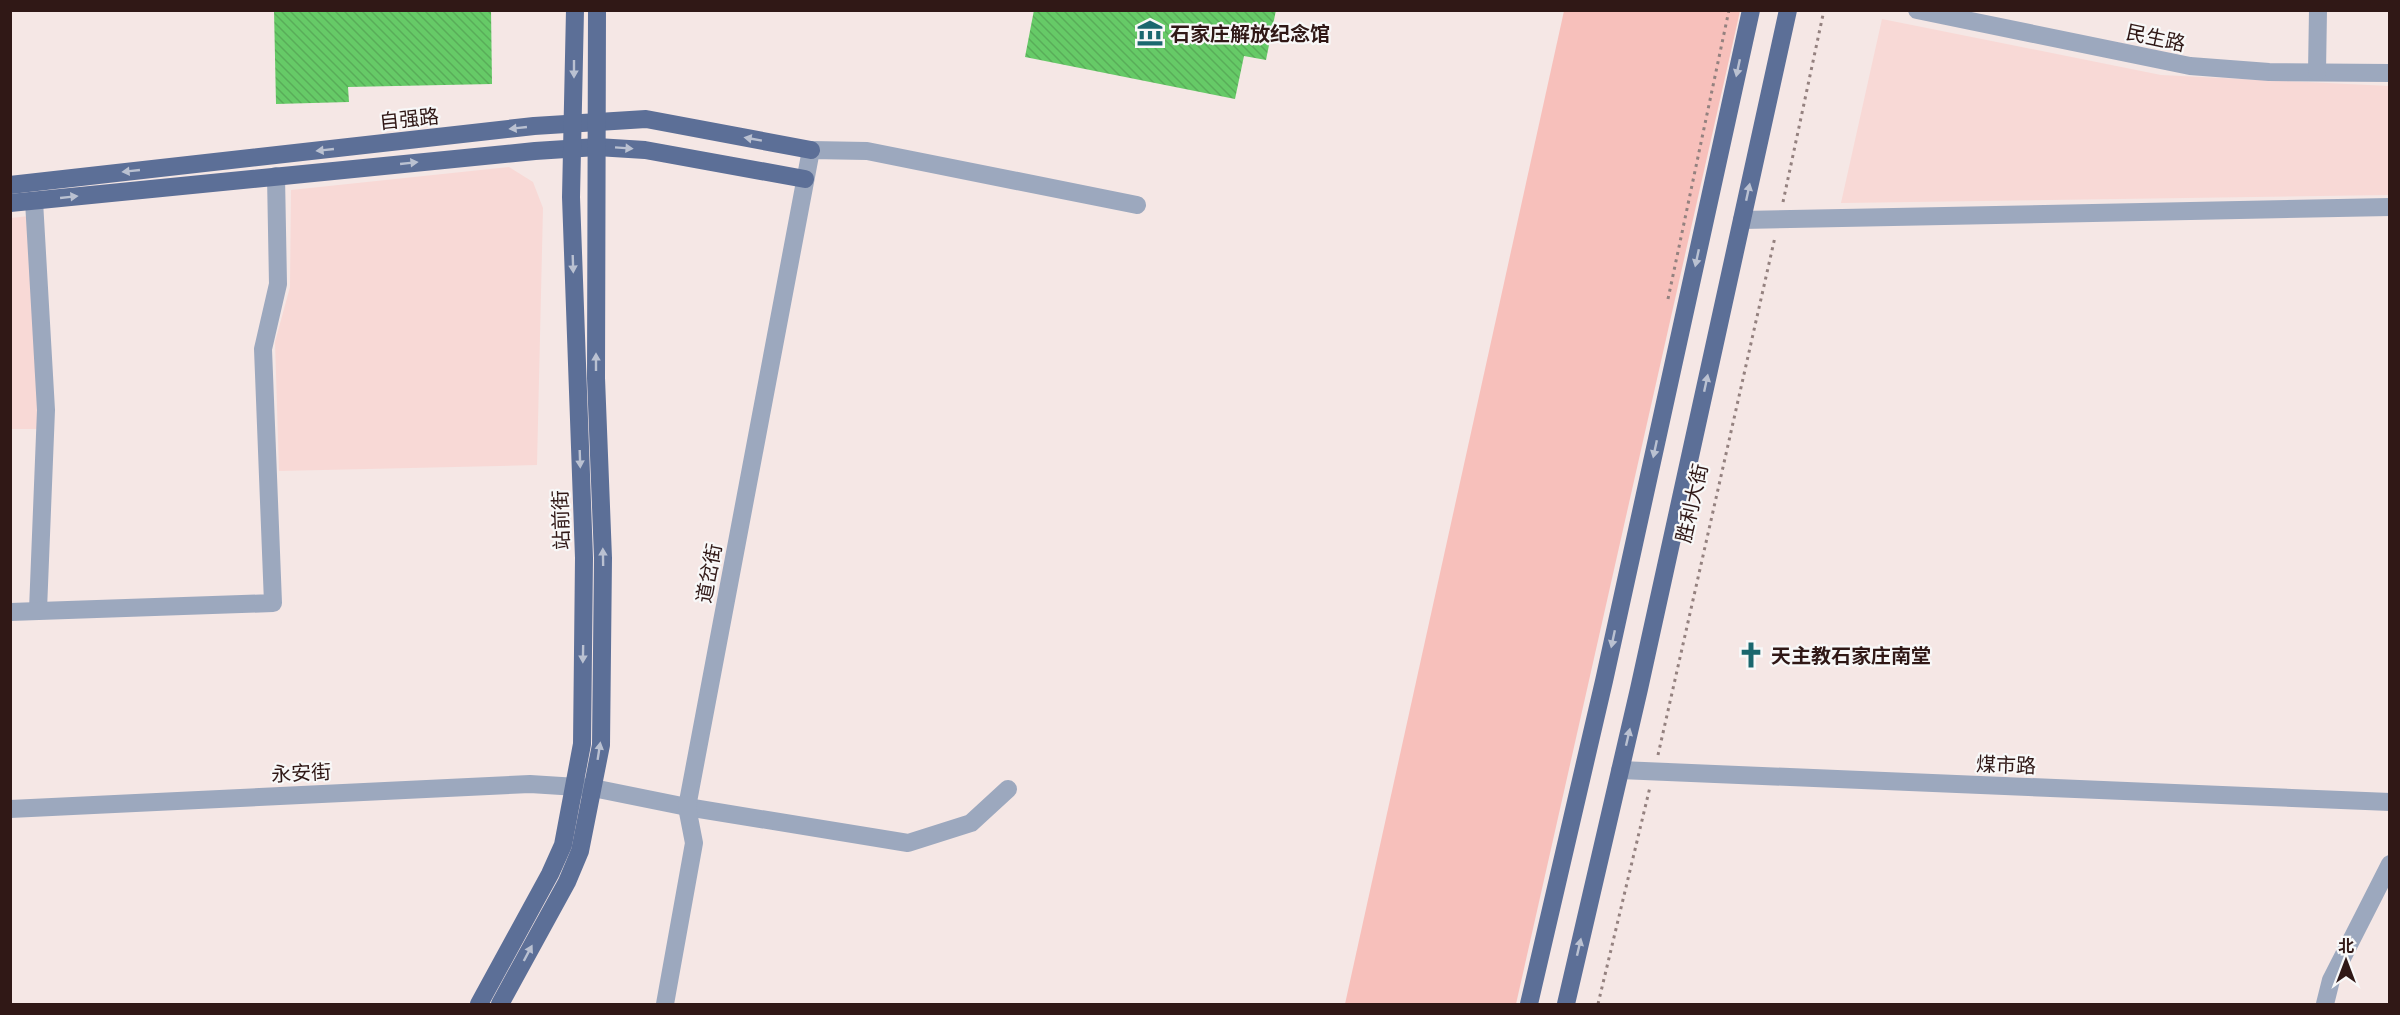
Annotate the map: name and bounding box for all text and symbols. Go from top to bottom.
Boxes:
museum icon: 石家庄解放纪念馆 [1135,18,1165,48]
street label: 民生路 [2124,19,2188,55]
place label: 石家庄解放纪念馆 [1170,21,1330,45]
one-way arrow [1733,58,1743,77]
one-way arrow [570,59,579,78]
street label: 自强路 [378,103,440,133]
one-way arrow [509,123,528,133]
one-way arrow [743,134,762,143]
one-way arrow [615,144,634,153]
one-way arrow [315,145,334,155]
one-way arrow [399,158,418,168]
one-way arrow [121,166,140,176]
one-way arrow [1744,182,1753,201]
one-way arrow [59,193,78,202]
one-way arrow [1691,249,1701,267]
one-way arrow [569,254,578,273]
one-way arrow [591,352,601,371]
one-way arrow [1702,373,1711,392]
one-way arrow [1650,439,1659,458]
one-way arrow [576,449,585,468]
street label: 胜利大街 [1670,461,1712,545]
street label: 站前街 [547,490,573,550]
street label: 道岔街 [690,541,726,605]
one-way arrow [598,547,608,566]
one-way arrow [1608,630,1617,649]
church icon: 天主教石家庄南堂 [1736,640,1766,670]
place label: 天主教石家庄南堂 [1771,643,1931,667]
one-way arrow [578,644,588,663]
one-way arrow [1623,728,1633,746]
one-way arrow [595,742,604,761]
street label: 煤市路 [1976,751,2036,777]
street label: 永安街 [270,758,332,786]
north arrow [2316,931,2376,991]
text: 北 [2338,936,2354,955]
one-way arrow [1575,938,1585,957]
one-way arrow [523,944,533,961]

